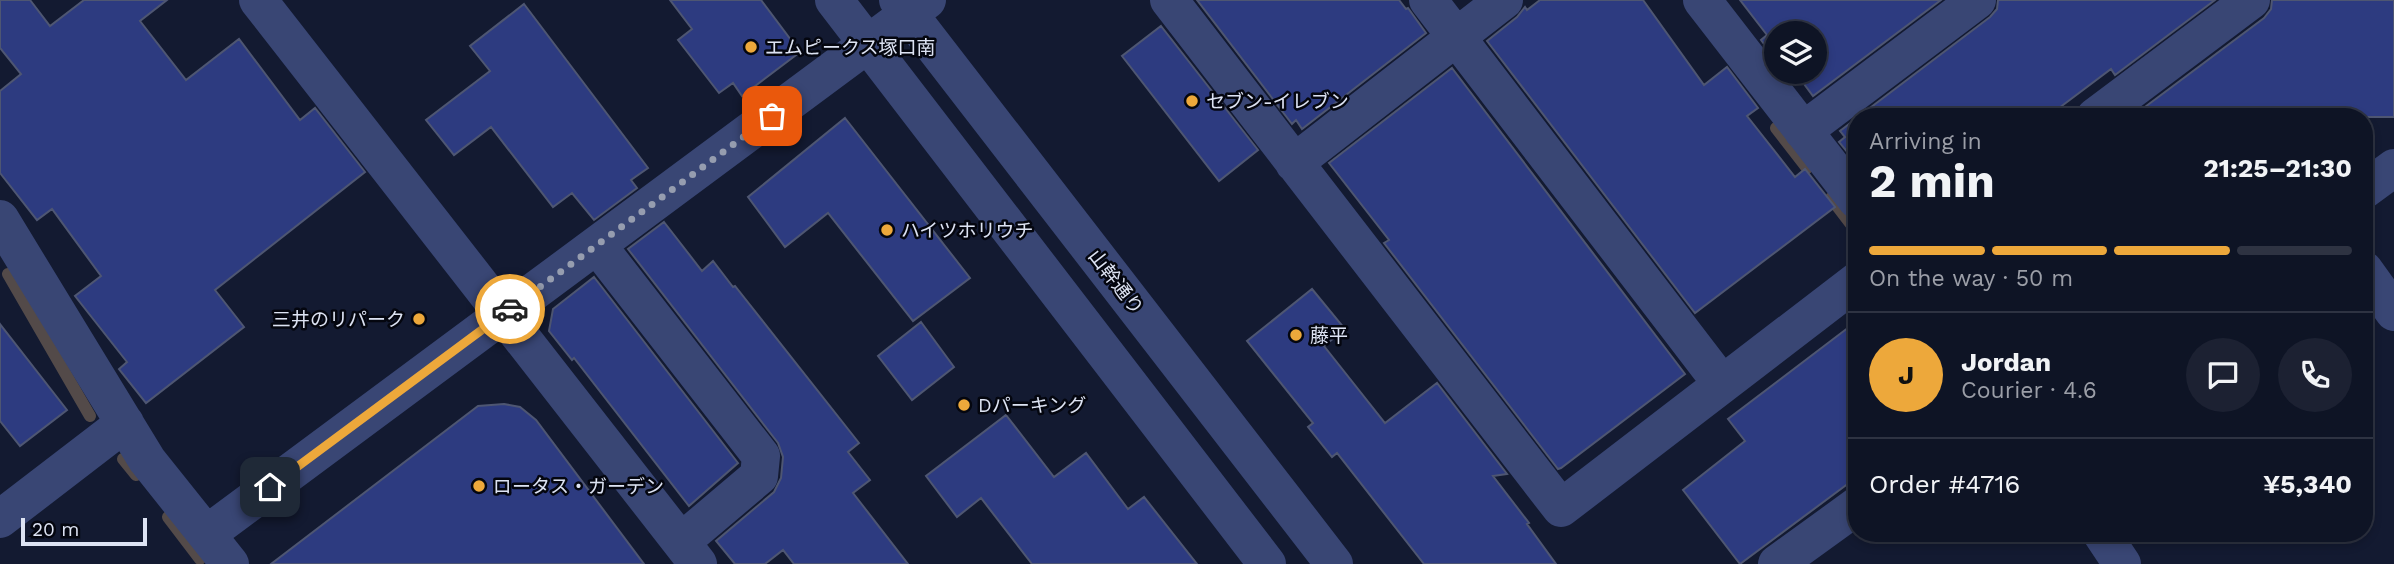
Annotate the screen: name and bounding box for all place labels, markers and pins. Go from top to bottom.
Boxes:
place label: エムピークス塚口南 [765,36,935,59]
marker: エムピークス塚口南 [743,39,759,55]
pin [742,86,802,146]
place label: セブン-イレブン [1206,90,1349,113]
marker: セブン-イレブン [1184,93,1200,109]
place label: ハイツホリウチ [901,219,1034,242]
marker: ハイツホリウチ [879,222,895,238]
place label: 三井のリパーク [272,308,405,331]
marker: 三井のリパーク [411,311,427,327]
place label: 藤平 [1310,324,1348,347]
marker: 藤平 [1288,327,1304,343]
place label: Dパーキング [978,394,1086,417]
marker: Dパーキング [956,397,972,413]
pin [240,457,300,517]
place label: ロータス・ガーデン [493,475,664,498]
marker: ロータス・ガーデン [471,478,487,494]

